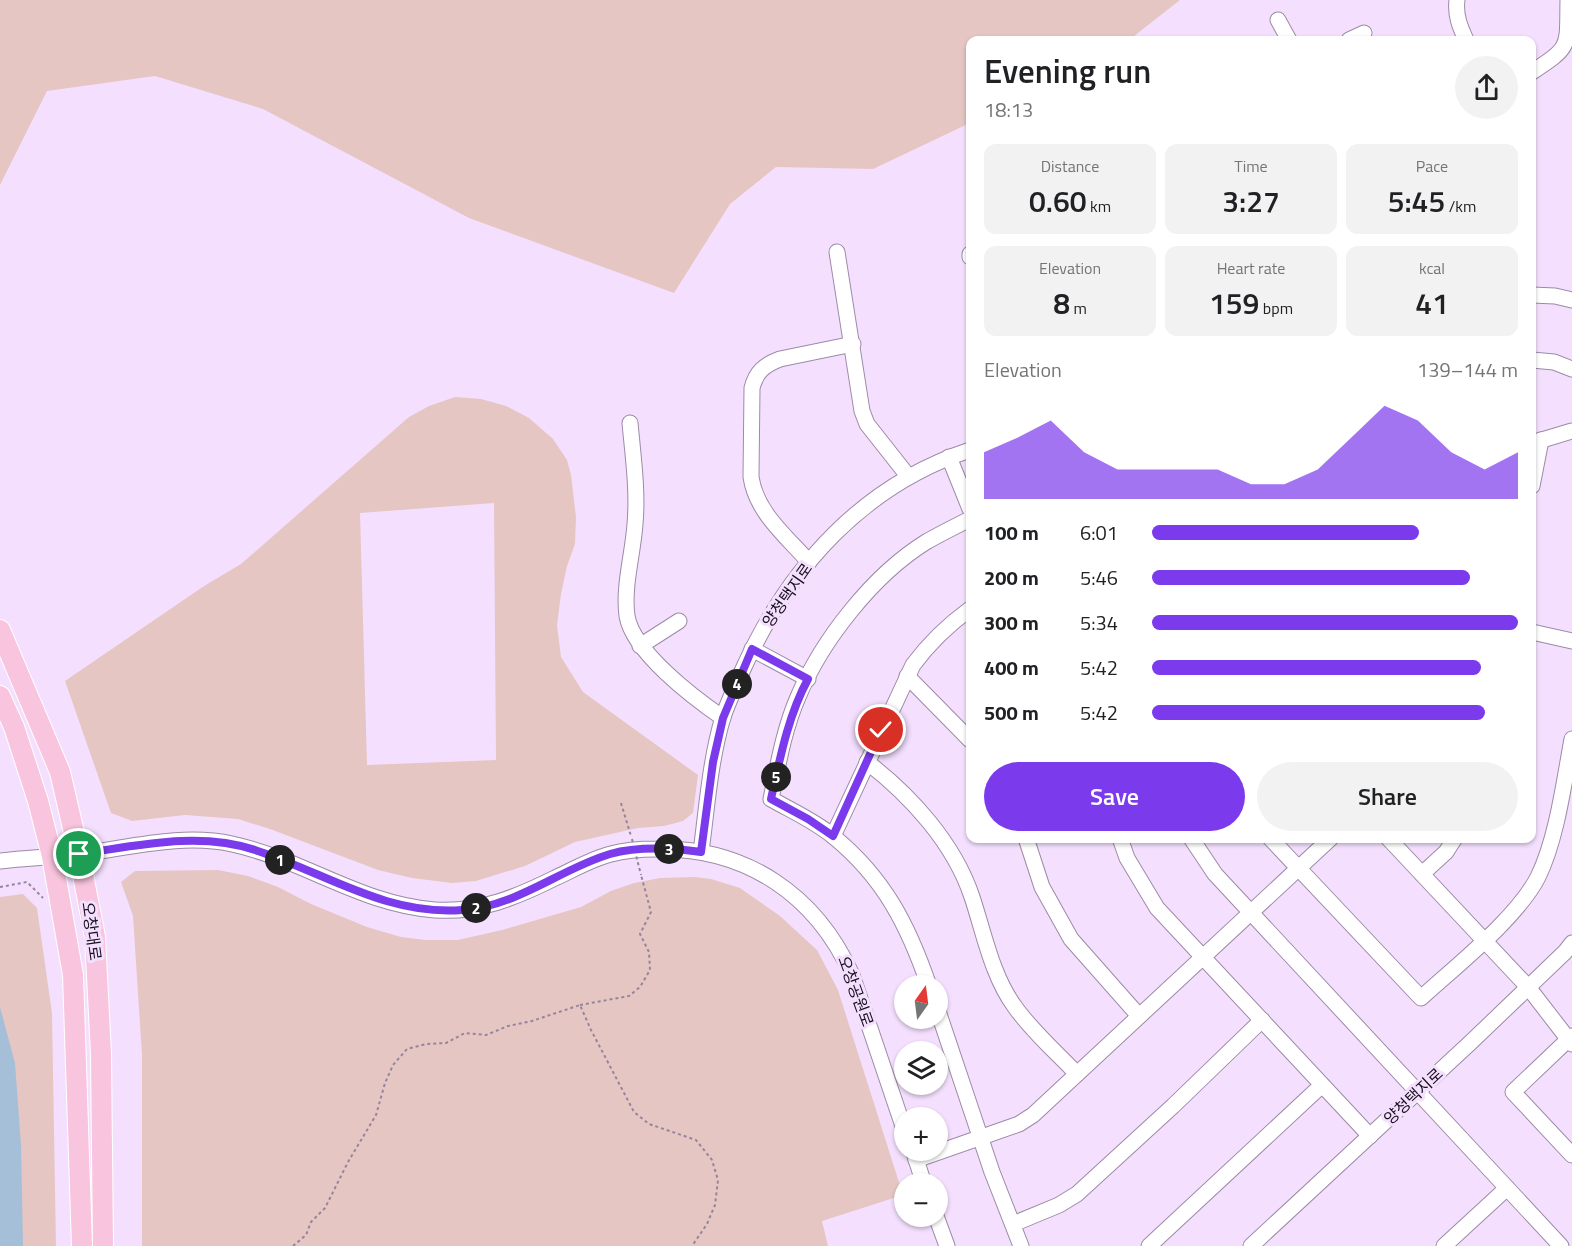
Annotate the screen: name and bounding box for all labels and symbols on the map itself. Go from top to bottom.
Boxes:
street label: 양청택지로 [756,558,818,632]
pin: 4 [722,669,752,699]
pin [855,704,906,755]
pin: 5 [761,762,791,792]
pin [53,828,104,879]
pin: 3 [654,834,684,864]
pin: 1 [265,845,295,875]
pin: 2 [461,893,491,923]
street label: 오창대로 [76,900,108,962]
street label: 오창공원로 [832,952,880,1030]
north arrow [894,975,948,1029]
street label: 양청택지로 [1378,1062,1448,1130]

